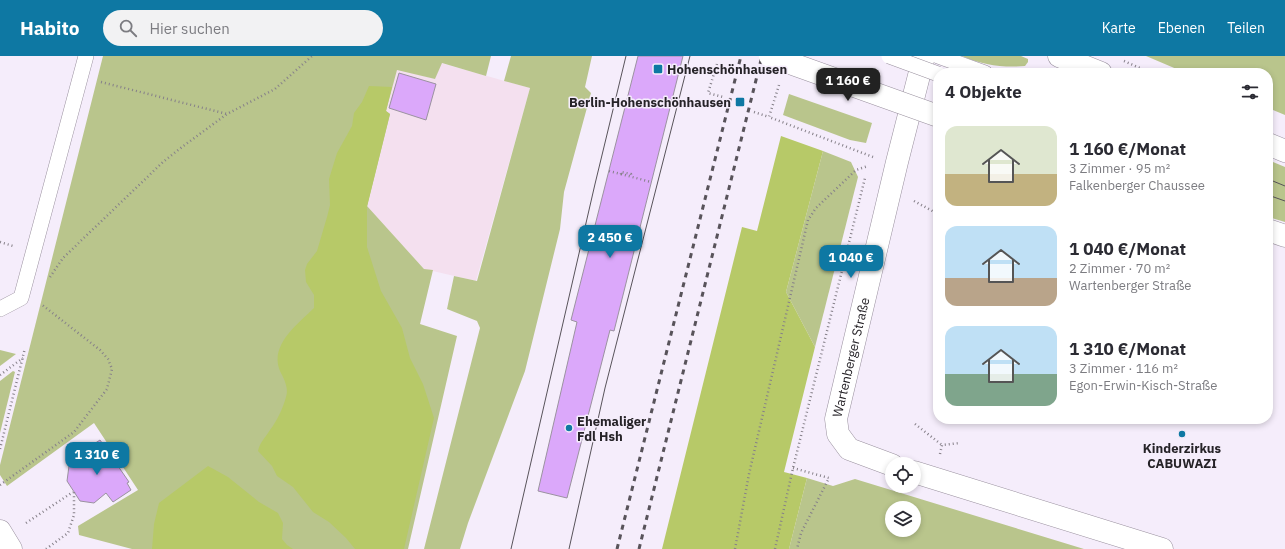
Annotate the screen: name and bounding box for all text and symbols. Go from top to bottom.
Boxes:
search box [103,10,383,46]
text: Habito [20,16,79,40]
icon: search [117,17,139,39]
text: Hier suchen [149,19,230,38]
text: Karte [1102,19,1136,37]
text: Ebenen [1158,19,1205,37]
text: Teilen [1227,19,1265,37]
place label: Hohenschönhausen [667,61,787,78]
marker: Hohenschönhausen [652,63,664,75]
pin: 1 160 € [811,68,885,102]
text: 1 160 € [825,72,871,89]
text: 4 Objekte [945,81,1022,103]
icon: filters [1239,81,1261,103]
place label: Berlin-Hohenschönhausen [569,94,731,111]
marker: Berlin-Hohenschönhausen [734,96,746,108]
text: 1 160 €/Monat [1069,138,1186,160]
icon: home [977,142,1025,190]
text: 3 Zimmer · 95 m² [1069,160,1170,177]
text: Falkenberger Chaussee [1069,177,1205,194]
pin: 2 450 € [573,225,647,259]
text: 2 450 € [587,229,633,246]
text: 1 040 €/Monat [1069,238,1186,260]
icon: home [977,242,1025,290]
pin: 1 040 € [814,245,888,279]
text: 1 040 € [828,249,874,266]
text: 2 Zimmer · 70 m² [1069,260,1170,277]
text: Wartenberger Straße [1069,277,1191,294]
street label: Wartenberger Straße [828,296,873,419]
text: 1 310 €/Monat [1069,338,1186,360]
icon: home [977,342,1025,390]
text: 3 Zimmer · 116 m² [1069,360,1178,377]
text: Egon-Erwin-Kisch-Straße [1069,377,1217,394]
place label: Ehemaliger Fdl Hsh [577,413,646,445]
marker: Ehemaliger Fdl Hsh [564,423,574,433]
marker: Kinderzirkus CABUWAZI [1177,429,1187,439]
place label: Kinderzirkus CABUWAZI [1143,440,1222,472]
pin: 1 310 € [60,442,134,476]
text: 1 310 € [74,446,120,463]
map controls [885,457,921,537]
button: locate [885,457,921,493]
button: layers [885,501,921,537]

